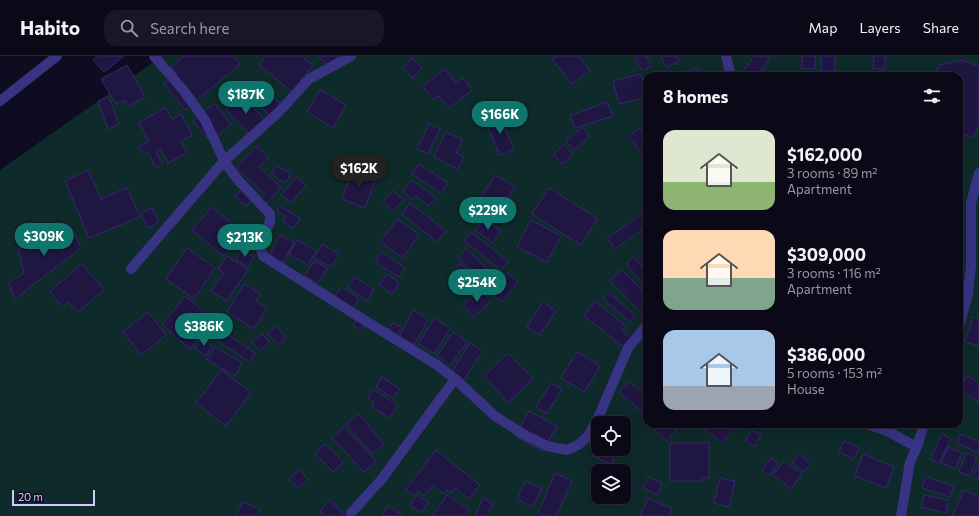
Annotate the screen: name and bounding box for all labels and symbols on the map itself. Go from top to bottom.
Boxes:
pin: $187K [218,81,274,115]
pin: $166K [472,101,528,135]
pin: $162K [331,155,387,189]
pin: $229K [460,197,516,231]
pin: $309K [16,223,72,257]
pin: $213K [217,224,273,258]
pin: $254K [449,269,505,303]
pin: $386K [176,313,232,347]
scale bar [12,488,95,507]

